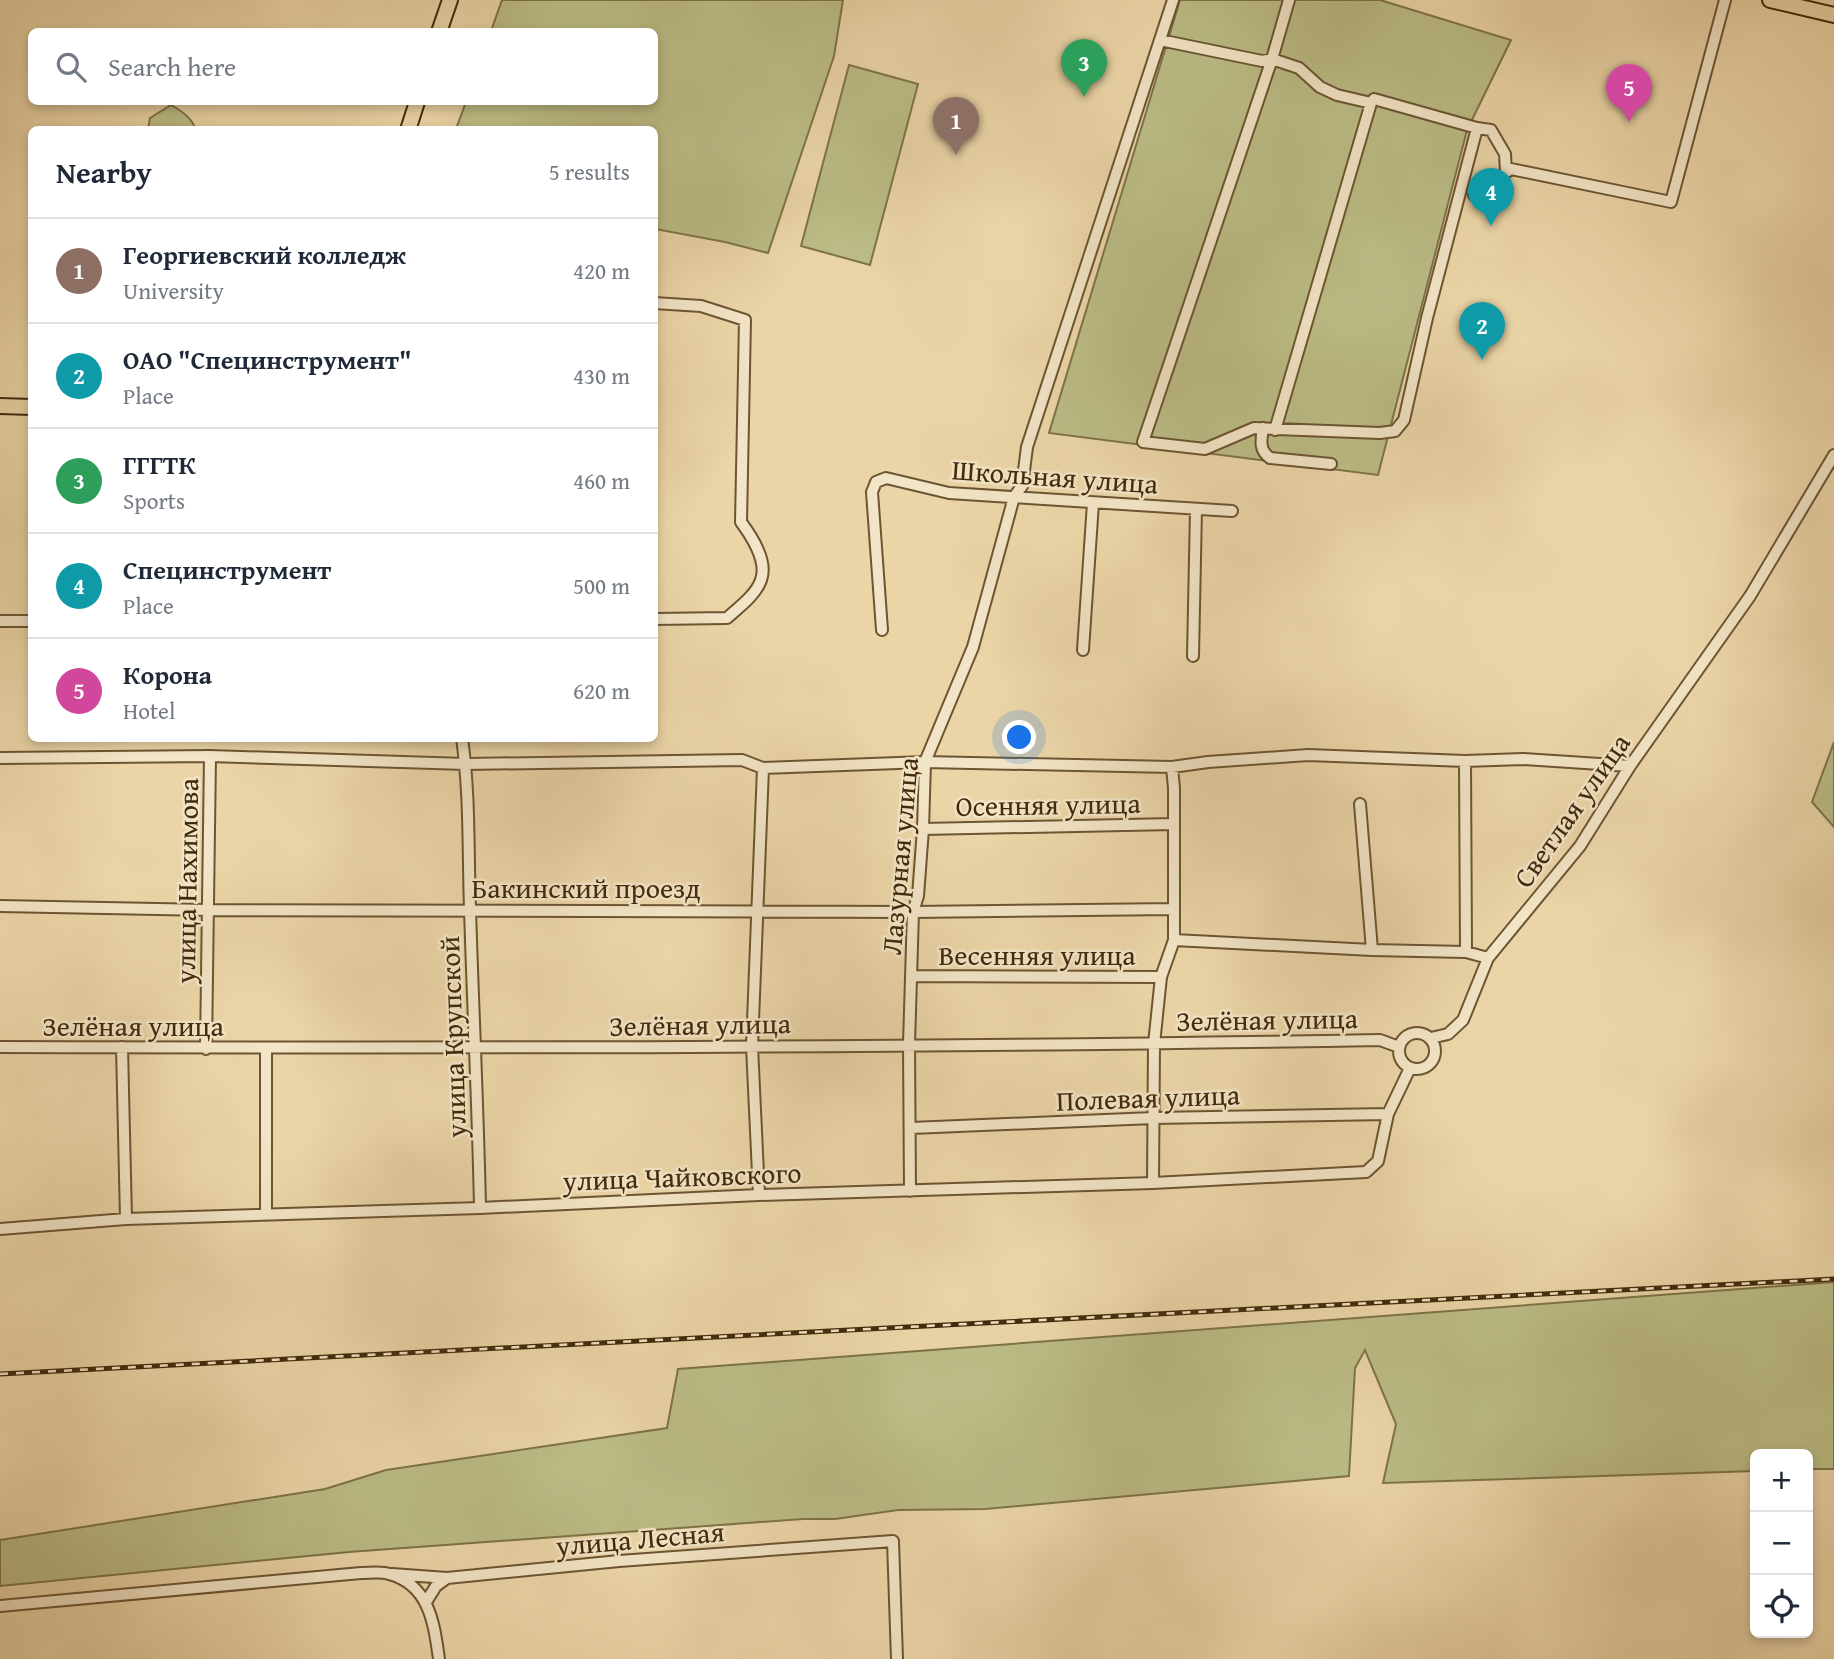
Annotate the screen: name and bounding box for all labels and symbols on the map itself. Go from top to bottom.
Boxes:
pin: 3 [1061,39,1107,97]
pin: 5 [1606,64,1652,122]
pin: 1 [933,97,979,155]
pin: 4 [1468,168,1514,226]
pin: 2 [1459,302,1505,360]
street label: Школьная улица [951,448,1160,504]
your location [1002,720,1036,754]
street label: Светлая улица [1503,724,1640,896]
street label: Лазурная улица [870,755,928,956]
street label: улица Нахимова [164,777,208,985]
street label: Осенняя улица [955,782,1142,826]
street label: Бакинский проезд [472,867,701,908]
street label: Весенняя улица [938,934,1136,975]
street label: улица Крупской [428,935,476,1140]
street label: Зелёная улица [1176,997,1359,1041]
street label: Зелёная улица [609,1002,792,1046]
street label: Зелёная улица [42,1005,224,1046]
street label: Полевая улица [1055,1073,1241,1121]
street label: улица Чайковского [561,1151,802,1201]
street label: улица Лесная [553,1510,726,1566]

